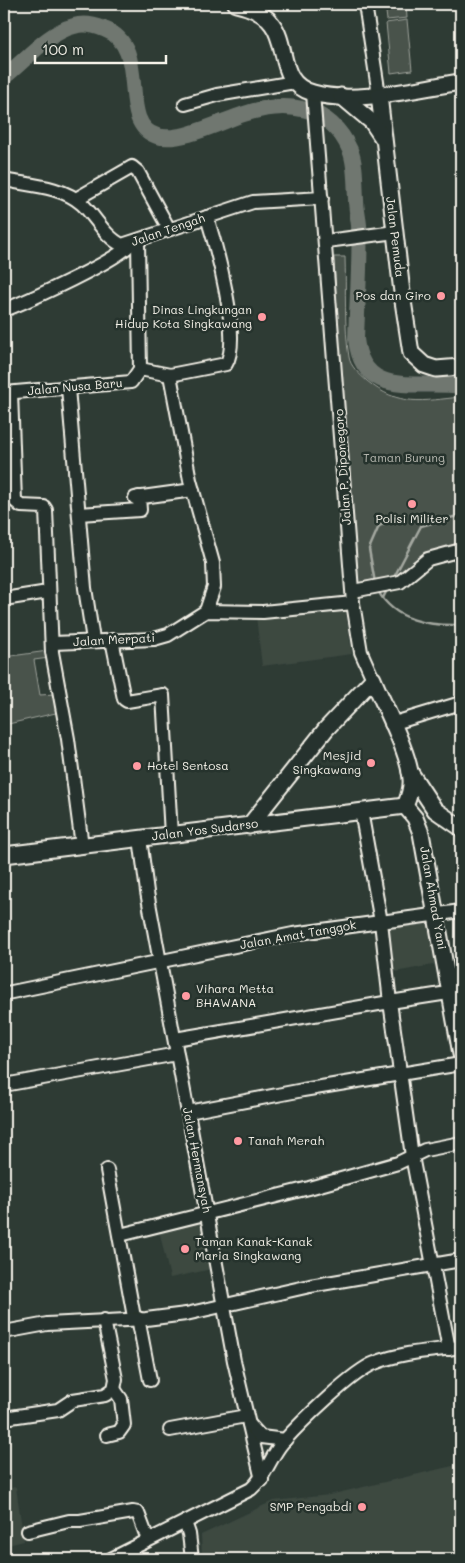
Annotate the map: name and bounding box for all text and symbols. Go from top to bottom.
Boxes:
scale bar [35,32,166,64]
text: 100 m [42,39,84,59]
street label: Jalan Pemuda [383,196,409,278]
street label: Jalan Tengah [129,209,207,249]
place label: Pos dan Giro [356,287,431,303]
marker: Pos dan Giro [435,290,447,302]
place label: Dinas Lingkungan Hidup Kota Singkawang [115,301,252,331]
marker: Dinas Lingkungan Hidup Kota Singkawang [256,311,268,323]
street label: Jalan Nusa Baru [27,374,123,398]
street label: Jalan P. Diponegoro [330,409,354,526]
park label: Taman Burung [363,449,445,465]
marker: Polisi Militer [406,498,418,510]
place label: Polisi Militer [375,510,449,526]
street label: Jalan Merpati [73,629,155,649]
place label: Mesjid Singkawang [293,747,361,777]
place label: Hotel Sentosa [147,757,229,773]
marker: Mesjid Singkawang [365,757,377,769]
marker: Hotel Sentosa [131,760,143,772]
street label: Jalan Yos Sudarso [151,815,259,843]
street label: Jalan Ahmad Yani [417,845,451,951]
street label: Jalan Amat Tanggok [238,916,357,952]
place label: Vihara Metta BHAWANA [196,980,274,1010]
marker: Vihara Metta BHAWANA [180,990,192,1002]
street label: Jalan Hermansyah [180,1106,216,1214]
place label: Tanah Merah [248,1132,324,1148]
marker: Tanah Merah [232,1135,244,1147]
place label: Taman Kanak-Kanak Maria Singkawang [195,1233,312,1263]
marker: Taman Kanak-Kanak Maria Singkawang [179,1243,191,1255]
place label: SMP Pengabdi [270,1498,352,1514]
marker: SMP Pengabdi [356,1501,368,1513]

